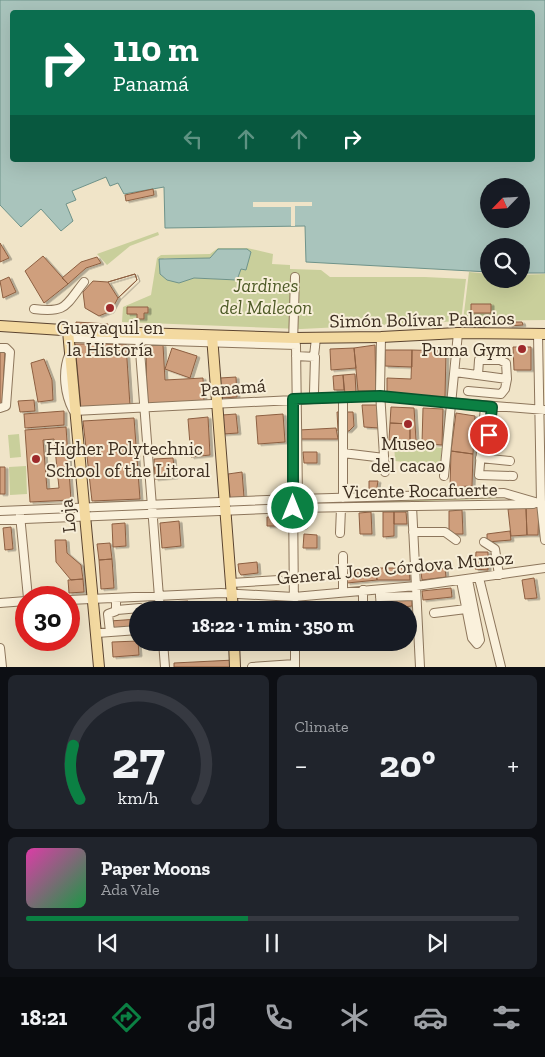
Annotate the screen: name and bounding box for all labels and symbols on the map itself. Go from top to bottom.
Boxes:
north arrow [480,178,530,228]
park label: Jardines del Malecon [220,274,312,319]
marker: Guayaquil en la Historía [104,302,116,314]
street label: Simón Bolívar Palacios [329,306,515,333]
place label: Guayaquil en la Historía [57,316,163,361]
place label: Puma Gym [421,338,513,361]
marker: Puma Gym [516,343,528,355]
street label: Panamá [200,374,267,401]
pin [468,414,510,456]
marker: Museo del cacao [402,418,414,430]
place label: Museo del cacao [371,432,445,477]
place label: Higher Polytechnic School of the Litoral [46,437,210,482]
marker: Higher Polytechnic School of the Litoral [30,453,42,465]
street label: Vicente Rocafuerte [341,478,498,503]
position arrow [266,481,318,533]
street label: Loja [54,498,81,534]
street label: General Jose Córdova Munoz [276,546,514,589]
speed limit sign: 30 [15,586,80,651]

